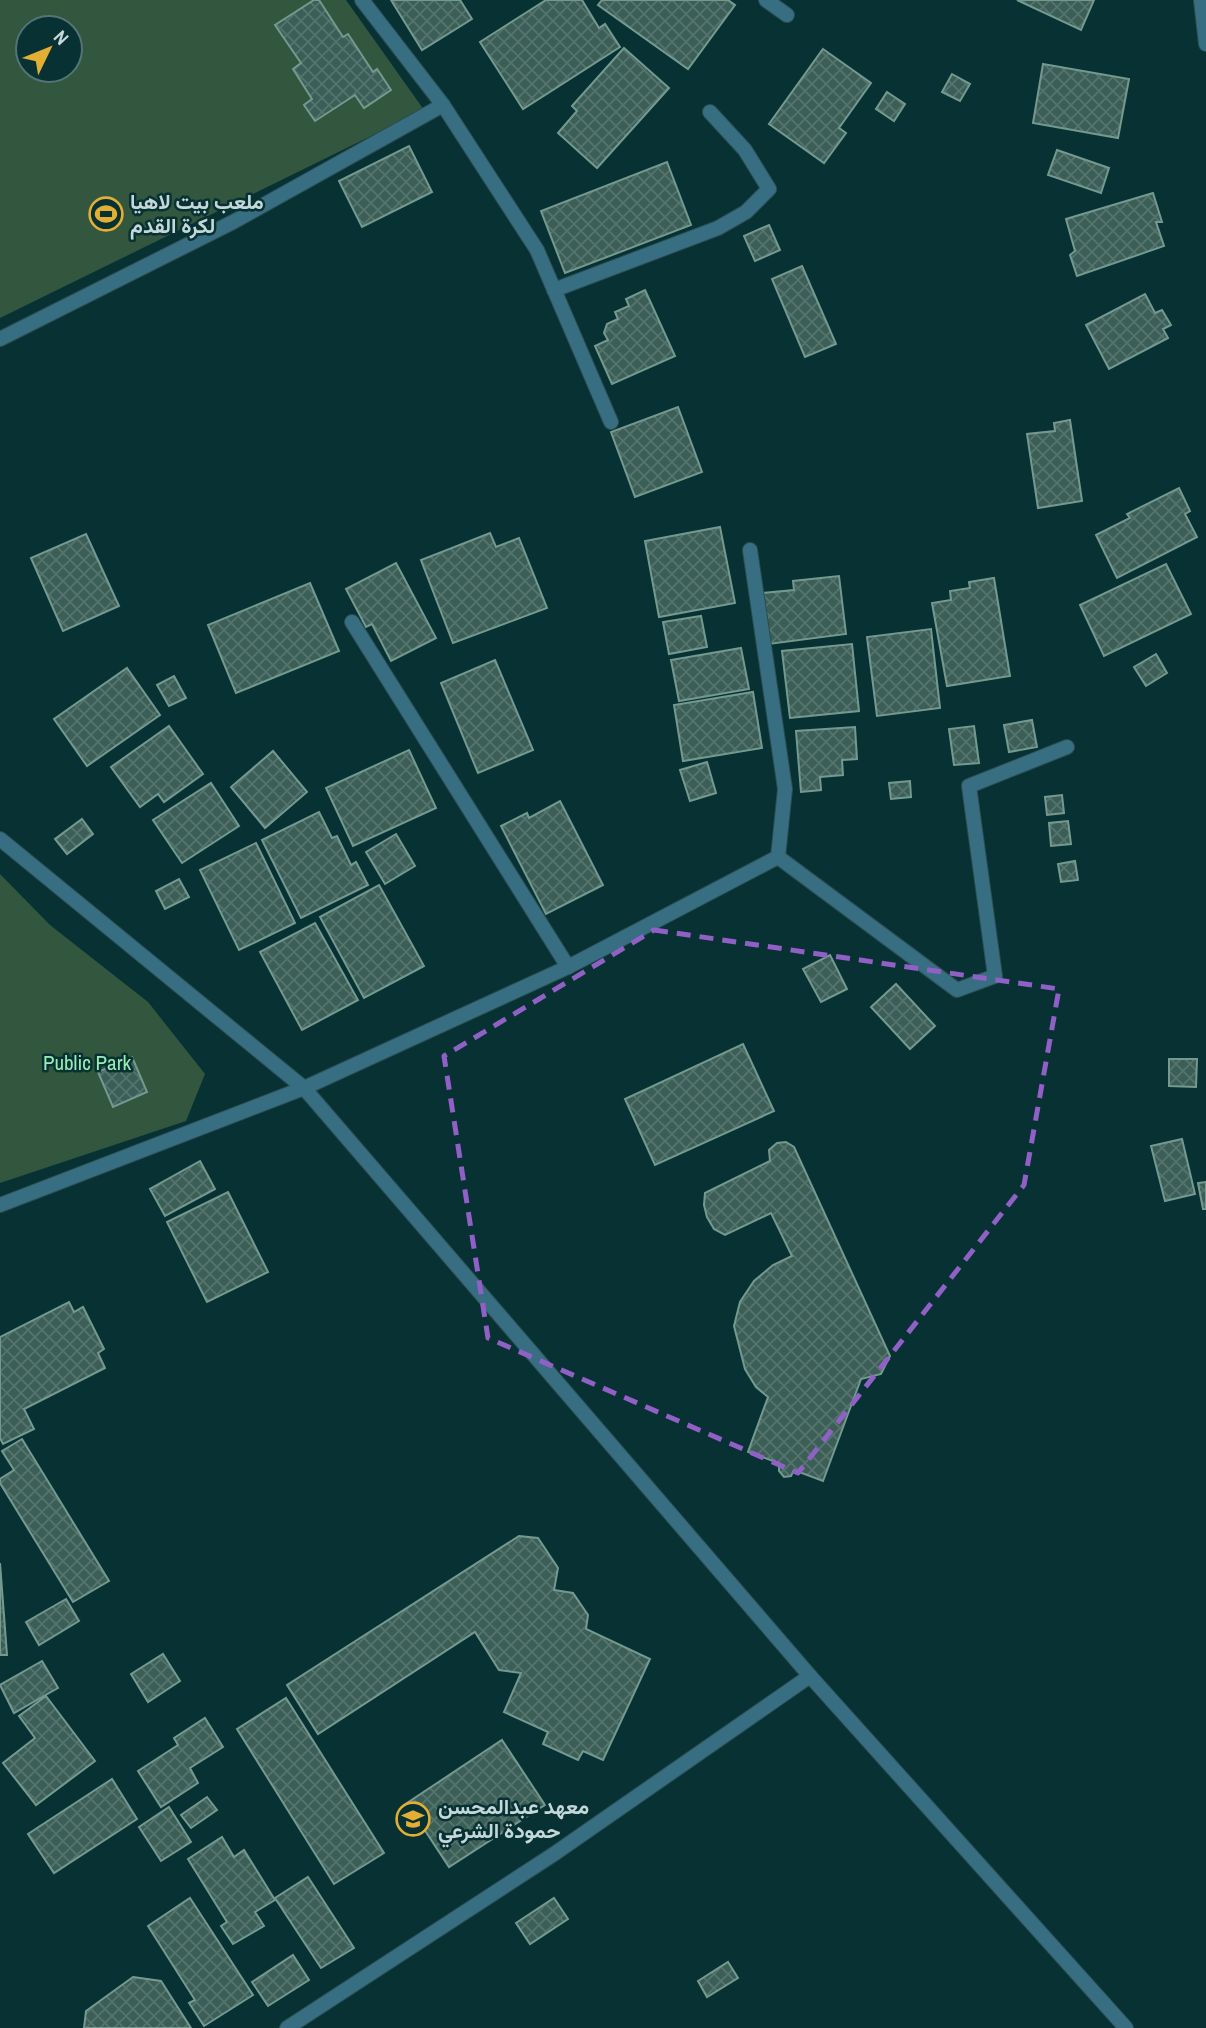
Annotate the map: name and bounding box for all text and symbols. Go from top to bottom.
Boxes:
north arrow [14,14,84,84]
text: N [48,24,75,50]
place label: ملعب بيت لاهيا لكرة القدم [130,187,264,240]
sports icon: ملعب بيت لاهيا لكرة القدم [87,195,125,233]
park label: Public Park [43,1048,131,1077]
place label: معهد عبدالمحسن حمودة الشرعي [438,1792,589,1848]
school or university icon: معهد عبدالمحسن حمودة الشرعي [394,1800,432,1838]

